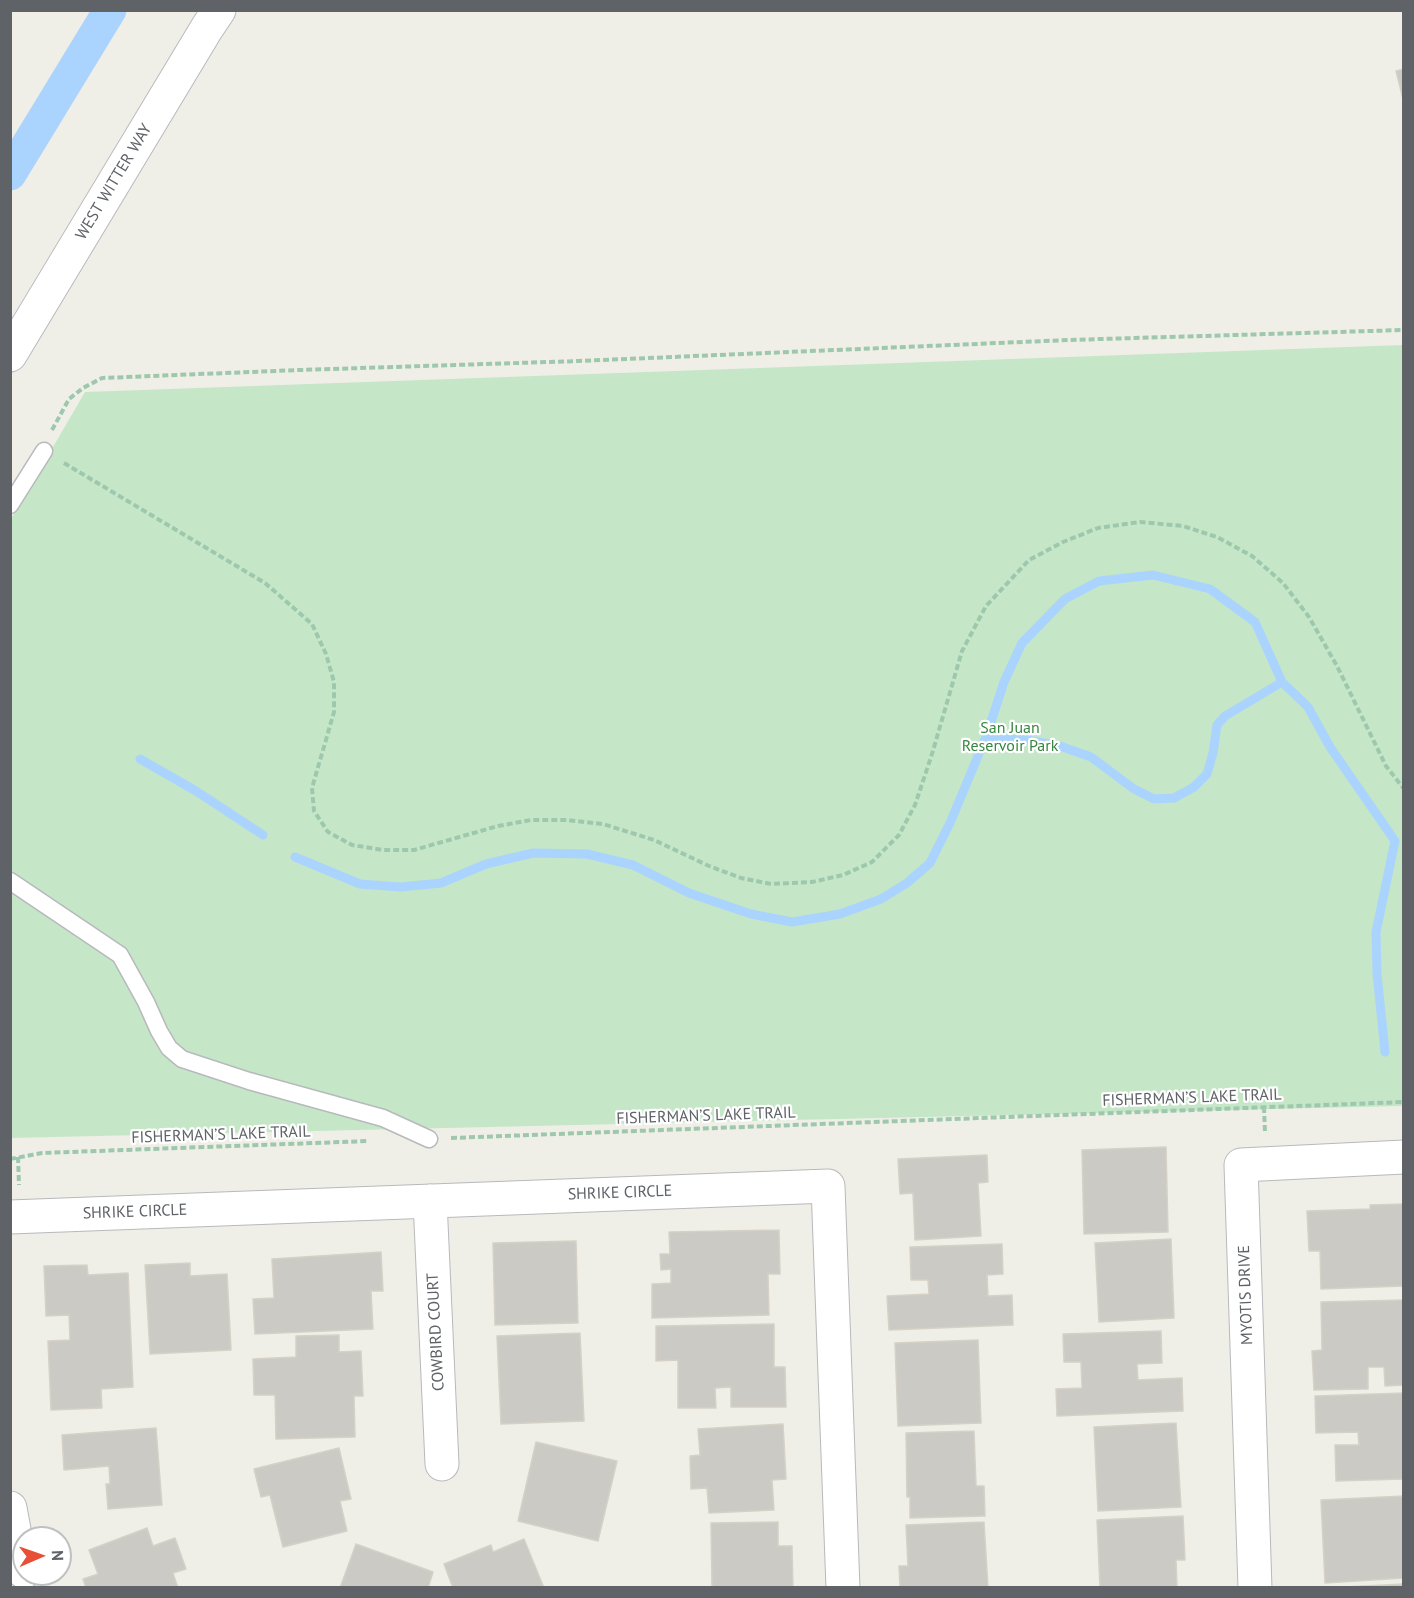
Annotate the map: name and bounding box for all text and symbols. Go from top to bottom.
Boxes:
street label: WEST WITTER WAY [72,121,156,243]
park label: San Juan Reservoir Park [962,718,1058,756]
street label: FISHERMAN’S LAKE TRAIL [1102,1085,1282,1111]
street label: FISHERMAN’S LAKE TRAIL [616,1103,796,1129]
street label: FISHERMAN’S LAKE TRAIL [131,1122,311,1148]
street label: SHRIKE CIRCLE [567,1182,673,1204]
street label: SHRIKE CIRCLE [82,1201,188,1223]
street label: MYOTIS DRIVE [1235,1245,1257,1345]
street label: COWBIRD COURT [423,1272,449,1392]
north arrow [12,1526,72,1586]
text: N [48,1550,68,1561]

